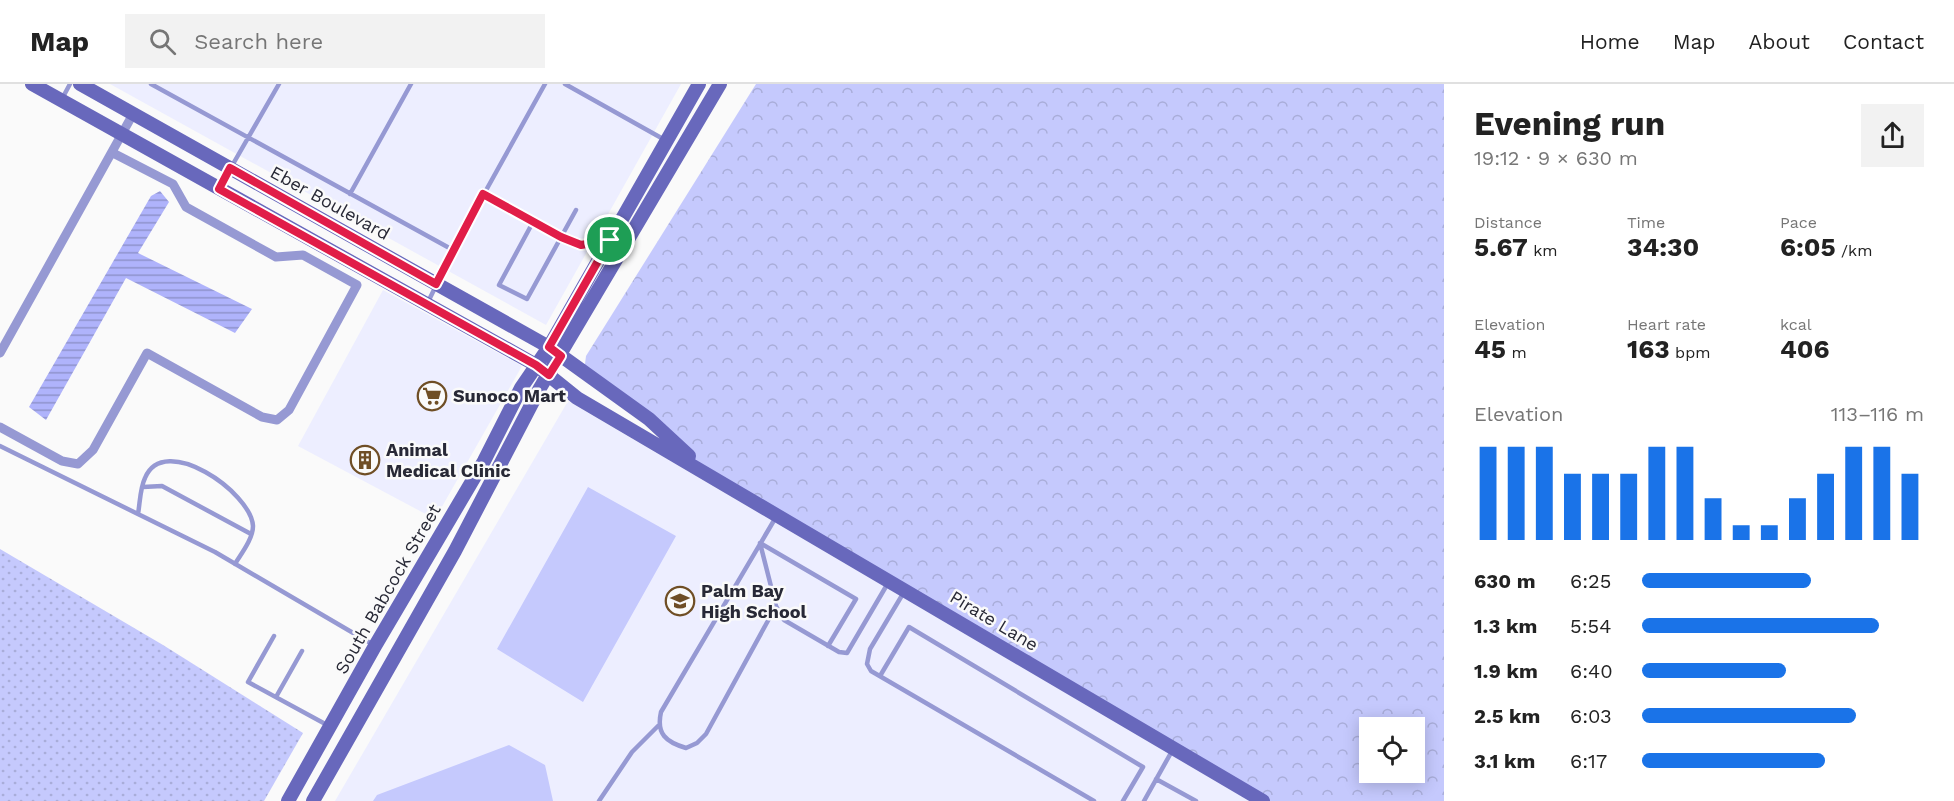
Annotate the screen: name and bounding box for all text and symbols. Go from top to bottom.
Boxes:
search box [125,14,545,68]
text: Map [30,25,89,58]
icon: search [146,25,179,58]
text: Search here [194,29,323,54]
text: Home [1580,29,1640,54]
text: Map [1673,29,1716,54]
text: About [1749,29,1810,54]
text: Contact [1843,29,1924,54]
text: Evening run [1474,104,1665,143]
button: share [1861,104,1924,167]
text: 19:12 · 9 × 630 m [1474,146,1638,170]
street label: Eber Boulevard [267,161,394,244]
text: Distance [1474,213,1542,232]
text: Time [1627,213,1665,232]
text: Pace [1780,213,1817,232]
pin [584,214,635,265]
icon: arrive [593,223,626,256]
text: 5.67 [1474,232,1528,262]
text: 34:30 [1627,232,1699,262]
text: 6:05 [1780,232,1836,262]
text: km [1528,241,1558,260]
text: /km [1836,241,1872,260]
text: Elevation [1474,315,1545,334]
text: Heart rate [1627,315,1706,334]
text: kcal [1780,315,1812,334]
text: 45 [1474,334,1506,364]
text: 163 [1627,334,1670,364]
text: 406 [1780,334,1830,364]
text: m [1506,343,1527,362]
text: bpm [1670,343,1710,362]
supermarket icon: Sunoco Mart [416,380,448,412]
place label: Sunoco Mart [453,385,566,406]
text: Elevation [1474,402,1563,426]
text: 113–116 m [1831,402,1924,426]
place label: Animal Medical Clinic [386,439,511,481]
building icon: Animal Medical Clinic [349,444,381,476]
street label: South Babcock Street [330,500,445,677]
text: 630 m [1474,569,1536,593]
text: 6:25 [1570,569,1611,593]
place label: Palm Bay High School [701,580,807,622]
school or university icon: Palm Bay High School [664,585,696,617]
street label: Pirate Lane [946,586,1042,655]
text: 1.3 km [1474,614,1537,638]
text: 5:54 [1570,614,1611,638]
text: 1.9 km [1474,659,1538,683]
text: 6:40 [1570,659,1613,683]
text: 2.5 km [1474,704,1540,728]
text: 6:03 [1570,704,1612,728]
map controls [1359,717,1425,783]
button: locate [1359,717,1425,783]
text: 3.1 km [1474,749,1535,773]
text: 6:17 [1570,749,1607,773]

